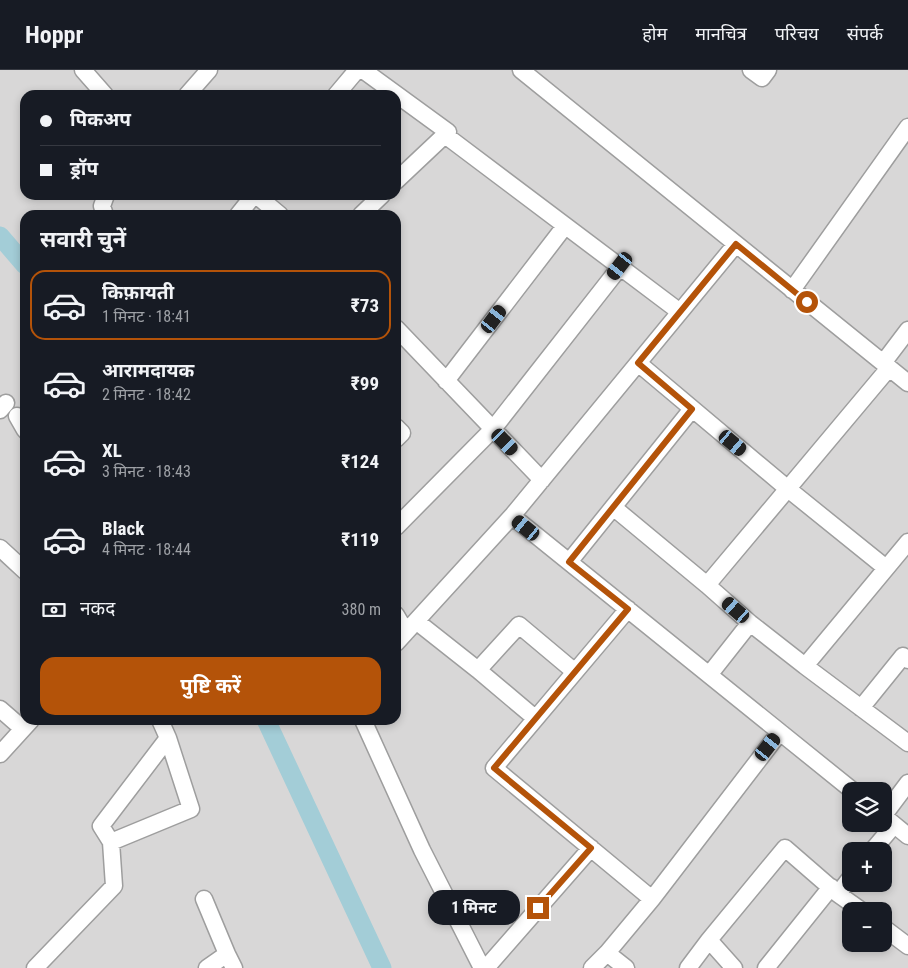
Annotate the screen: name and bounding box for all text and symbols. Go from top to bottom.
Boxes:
text: Hoppr [25,21,83,49]
text: होम [642,23,667,44]
text: मानचित्र [695,23,747,44]
text: परिचय [775,23,819,44]
text: संपर्क [847,23,883,44]
text: पिकअप [70,108,131,131]
text: ड्रॉप [70,157,98,180]
text: सवारी चुनें [40,227,126,252]
car [604,250,635,282]
text: किफ़ायती [102,281,174,304]
icon: car [42,283,87,328]
route start [796,291,818,313]
text: ₹73 [351,294,379,317]
car [478,303,509,335]
text: 1 मिनट · 18:41 [102,307,191,326]
text: आरामदायक [102,359,194,382]
icon: car [42,361,87,406]
text: ₹99 [351,372,379,395]
text: 2 मिनट · 18:42 [102,385,191,404]
car [489,426,520,458]
car [716,428,749,458]
icon: car [42,439,87,484]
text: XL [102,439,122,462]
text: ₹124 [341,450,379,473]
text: 3 मिनट · 18:43 [102,462,191,481]
car [509,513,542,543]
icon: car [42,517,87,562]
text: Black [102,517,144,540]
text: ₹119 [341,528,379,551]
text: 4 मिनट · 18:44 [102,540,191,559]
car [719,594,752,626]
icon: cash [40,596,68,624]
text: नकद [80,597,115,620]
text: 380 m [342,600,381,619]
button: पुष्टि करें [40,657,381,715]
car [752,731,783,763]
map controls [842,782,892,952]
button: layers [842,782,892,832]
button: + [842,842,892,892]
callout: 1 मिनट [428,890,520,926]
route end [527,897,549,919]
text: 1 मिनट [451,898,497,917]
button: − [842,902,892,952]

